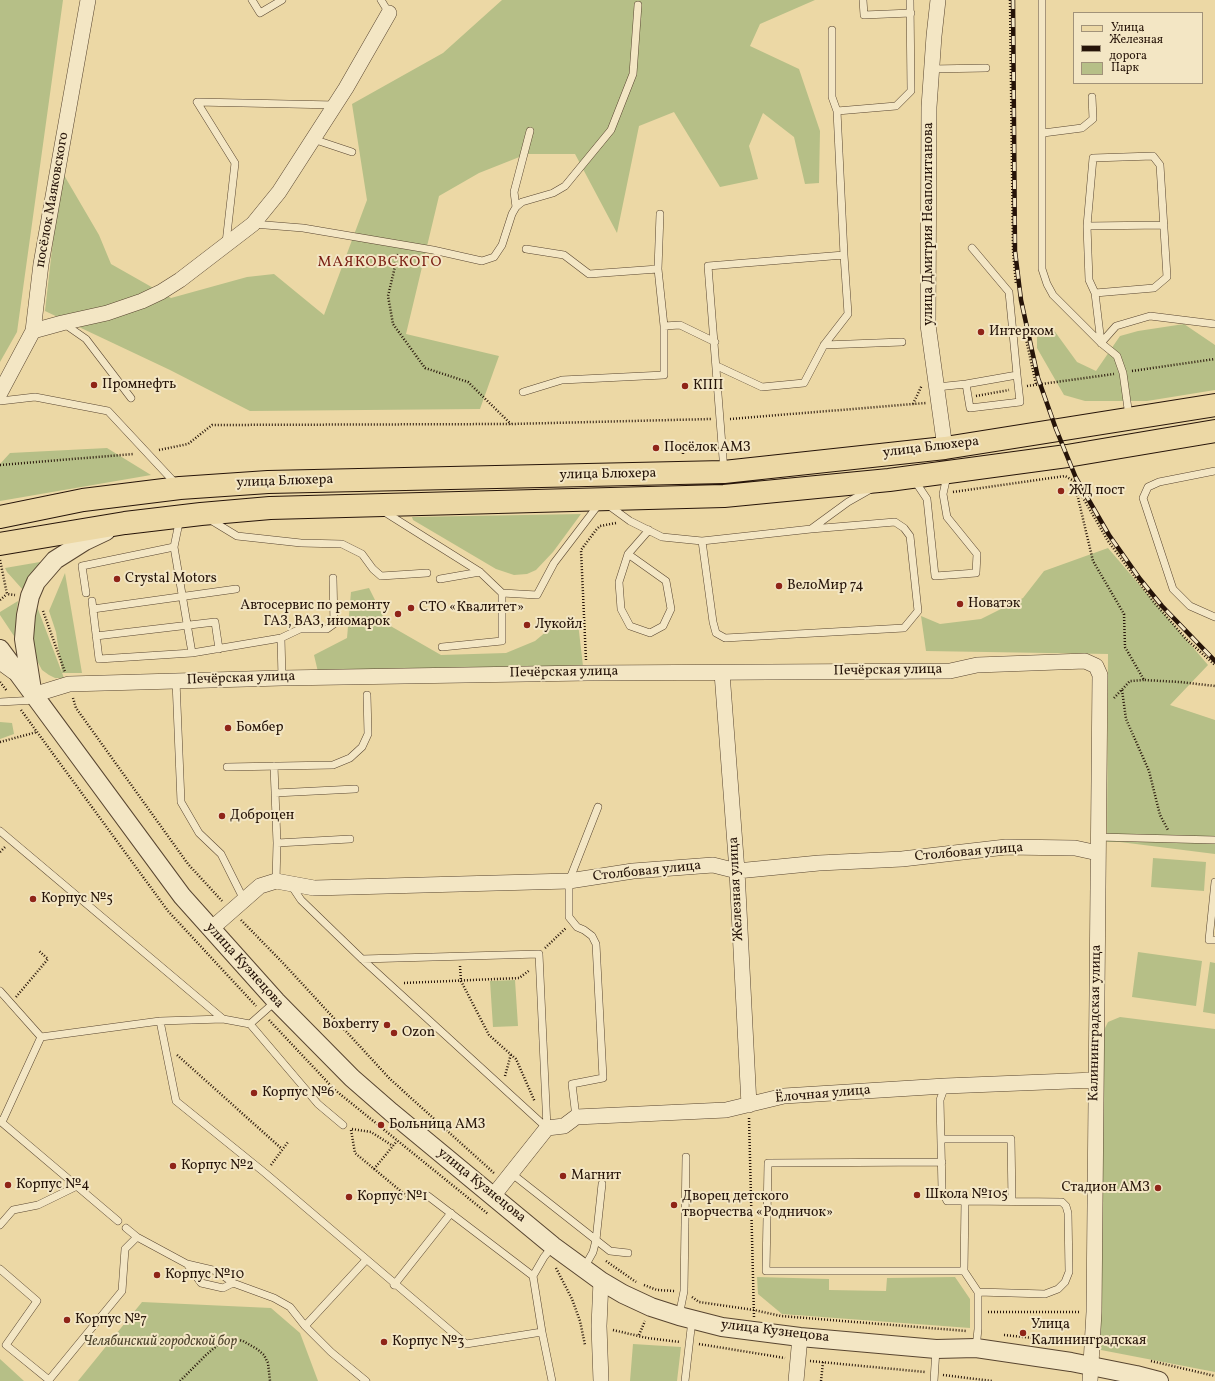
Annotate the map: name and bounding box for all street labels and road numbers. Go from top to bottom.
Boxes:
street label: улица Дмитрия Неаполитанова [921,122,937,326]
street label: посёлок Маяковского [33,131,73,269]
street label: улица Блюхера [882,434,980,462]
street label: улица Блюхера [559,466,657,484]
street label: улица Блюхера [236,472,334,492]
street label: Печёрская улица [833,662,943,680]
street label: Печёрская улица [509,664,619,682]
street label: Печёрская улица [186,669,296,689]
street label: Железная улица [726,836,748,942]
street label: Столбовая улица [914,840,1024,866]
street label: Столбовая улица [592,858,702,886]
street label: улица Кузнецова [201,920,287,1012]
street label: Калининградская улица [1086,944,1106,1102]
street label: Ёлочная улица [775,1082,871,1108]
street label: улица Кузнецова [433,1145,529,1227]
street label: улица Кузнецова [720,1317,830,1347]

